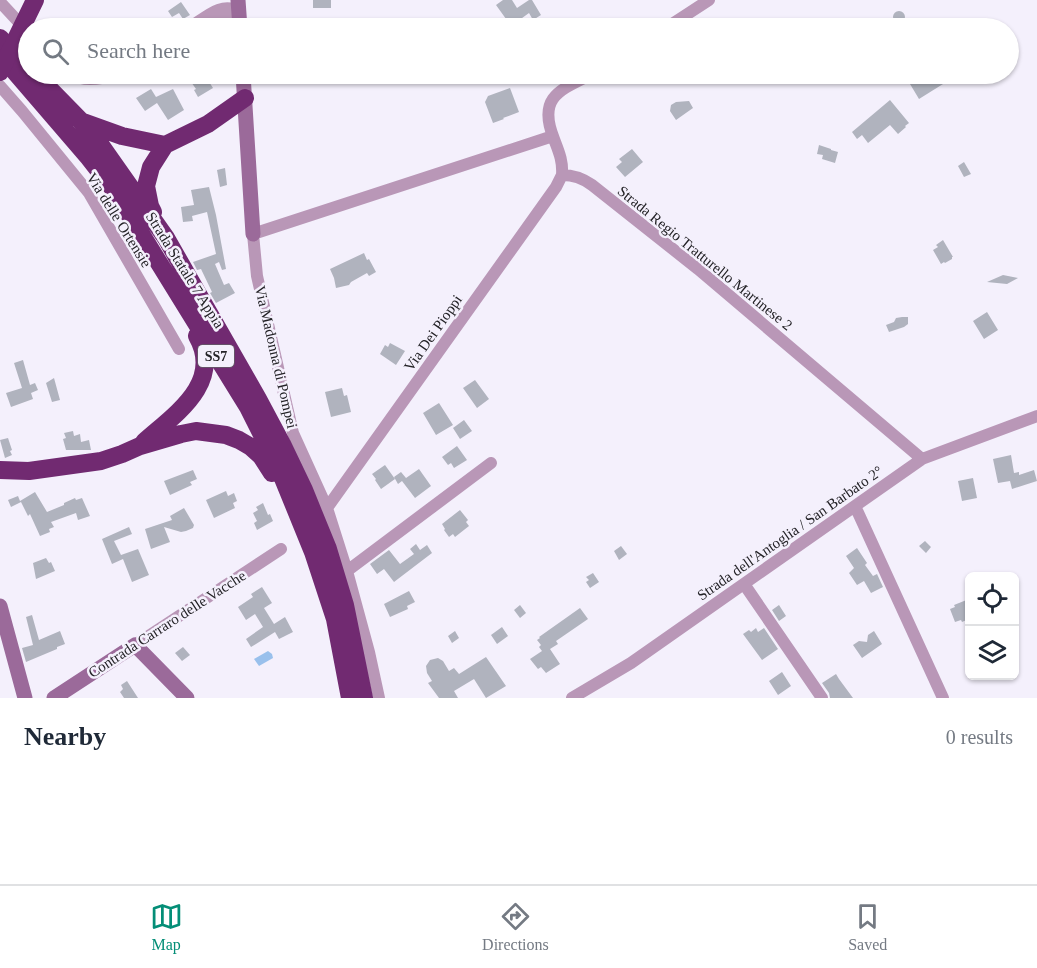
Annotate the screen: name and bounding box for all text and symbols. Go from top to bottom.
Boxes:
search box [18,18,1019,84]
icon: search [39,35,72,68]
text: Search here [87,38,190,63]
street label: Via delle Ortensie [84,170,155,270]
street label: Strada Regio Tratturello Martinese 2 [614,183,796,333]
street label: Strada Statale 7 Appia [143,209,227,331]
street label: Via Madonna di Pompei [252,284,300,430]
street label: Via Dei Pioppi [401,292,465,374]
road number: SS7 [198,345,234,367]
street label: Strada dell'Antoglia / San Barbato 2° [694,463,886,603]
street label: Contrada Carraro delle Vacche [85,567,249,681]
map controls [965,572,1019,680]
button: locate [965,572,1019,626]
button: layers [965,626,1019,680]
text: Nearby [24,722,106,751]
text: 0 results [946,726,1013,748]
tab: Map [150,900,183,954]
tab: Directions [482,900,549,954]
tab: Saved [848,900,887,954]

